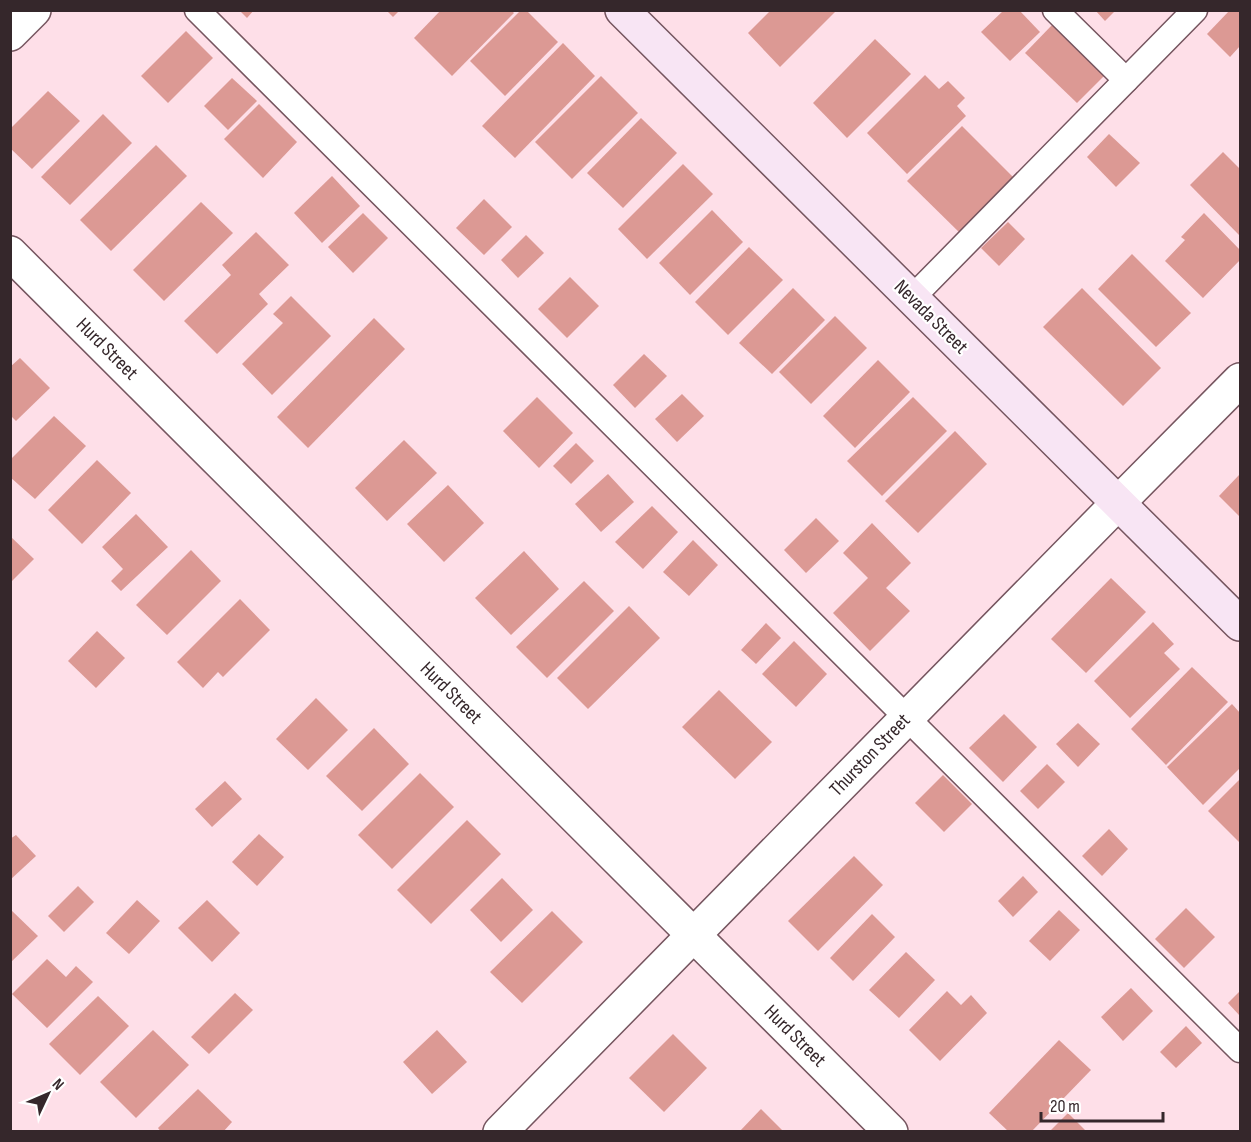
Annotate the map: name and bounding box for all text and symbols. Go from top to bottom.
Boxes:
street label: Nevada Street [889,275,973,359]
street label: Hurd Street [71,313,143,385]
street label: Hurd Street [415,657,487,729]
street label: Thurston Street [825,709,915,801]
street label: Hurd Street [759,1000,831,1072]
north arrow [18,1064,78,1124]
text: N [48,1075,68,1094]
scale bar [1041,1085,1162,1123]
text: 20 m [1050,1096,1080,1117]

